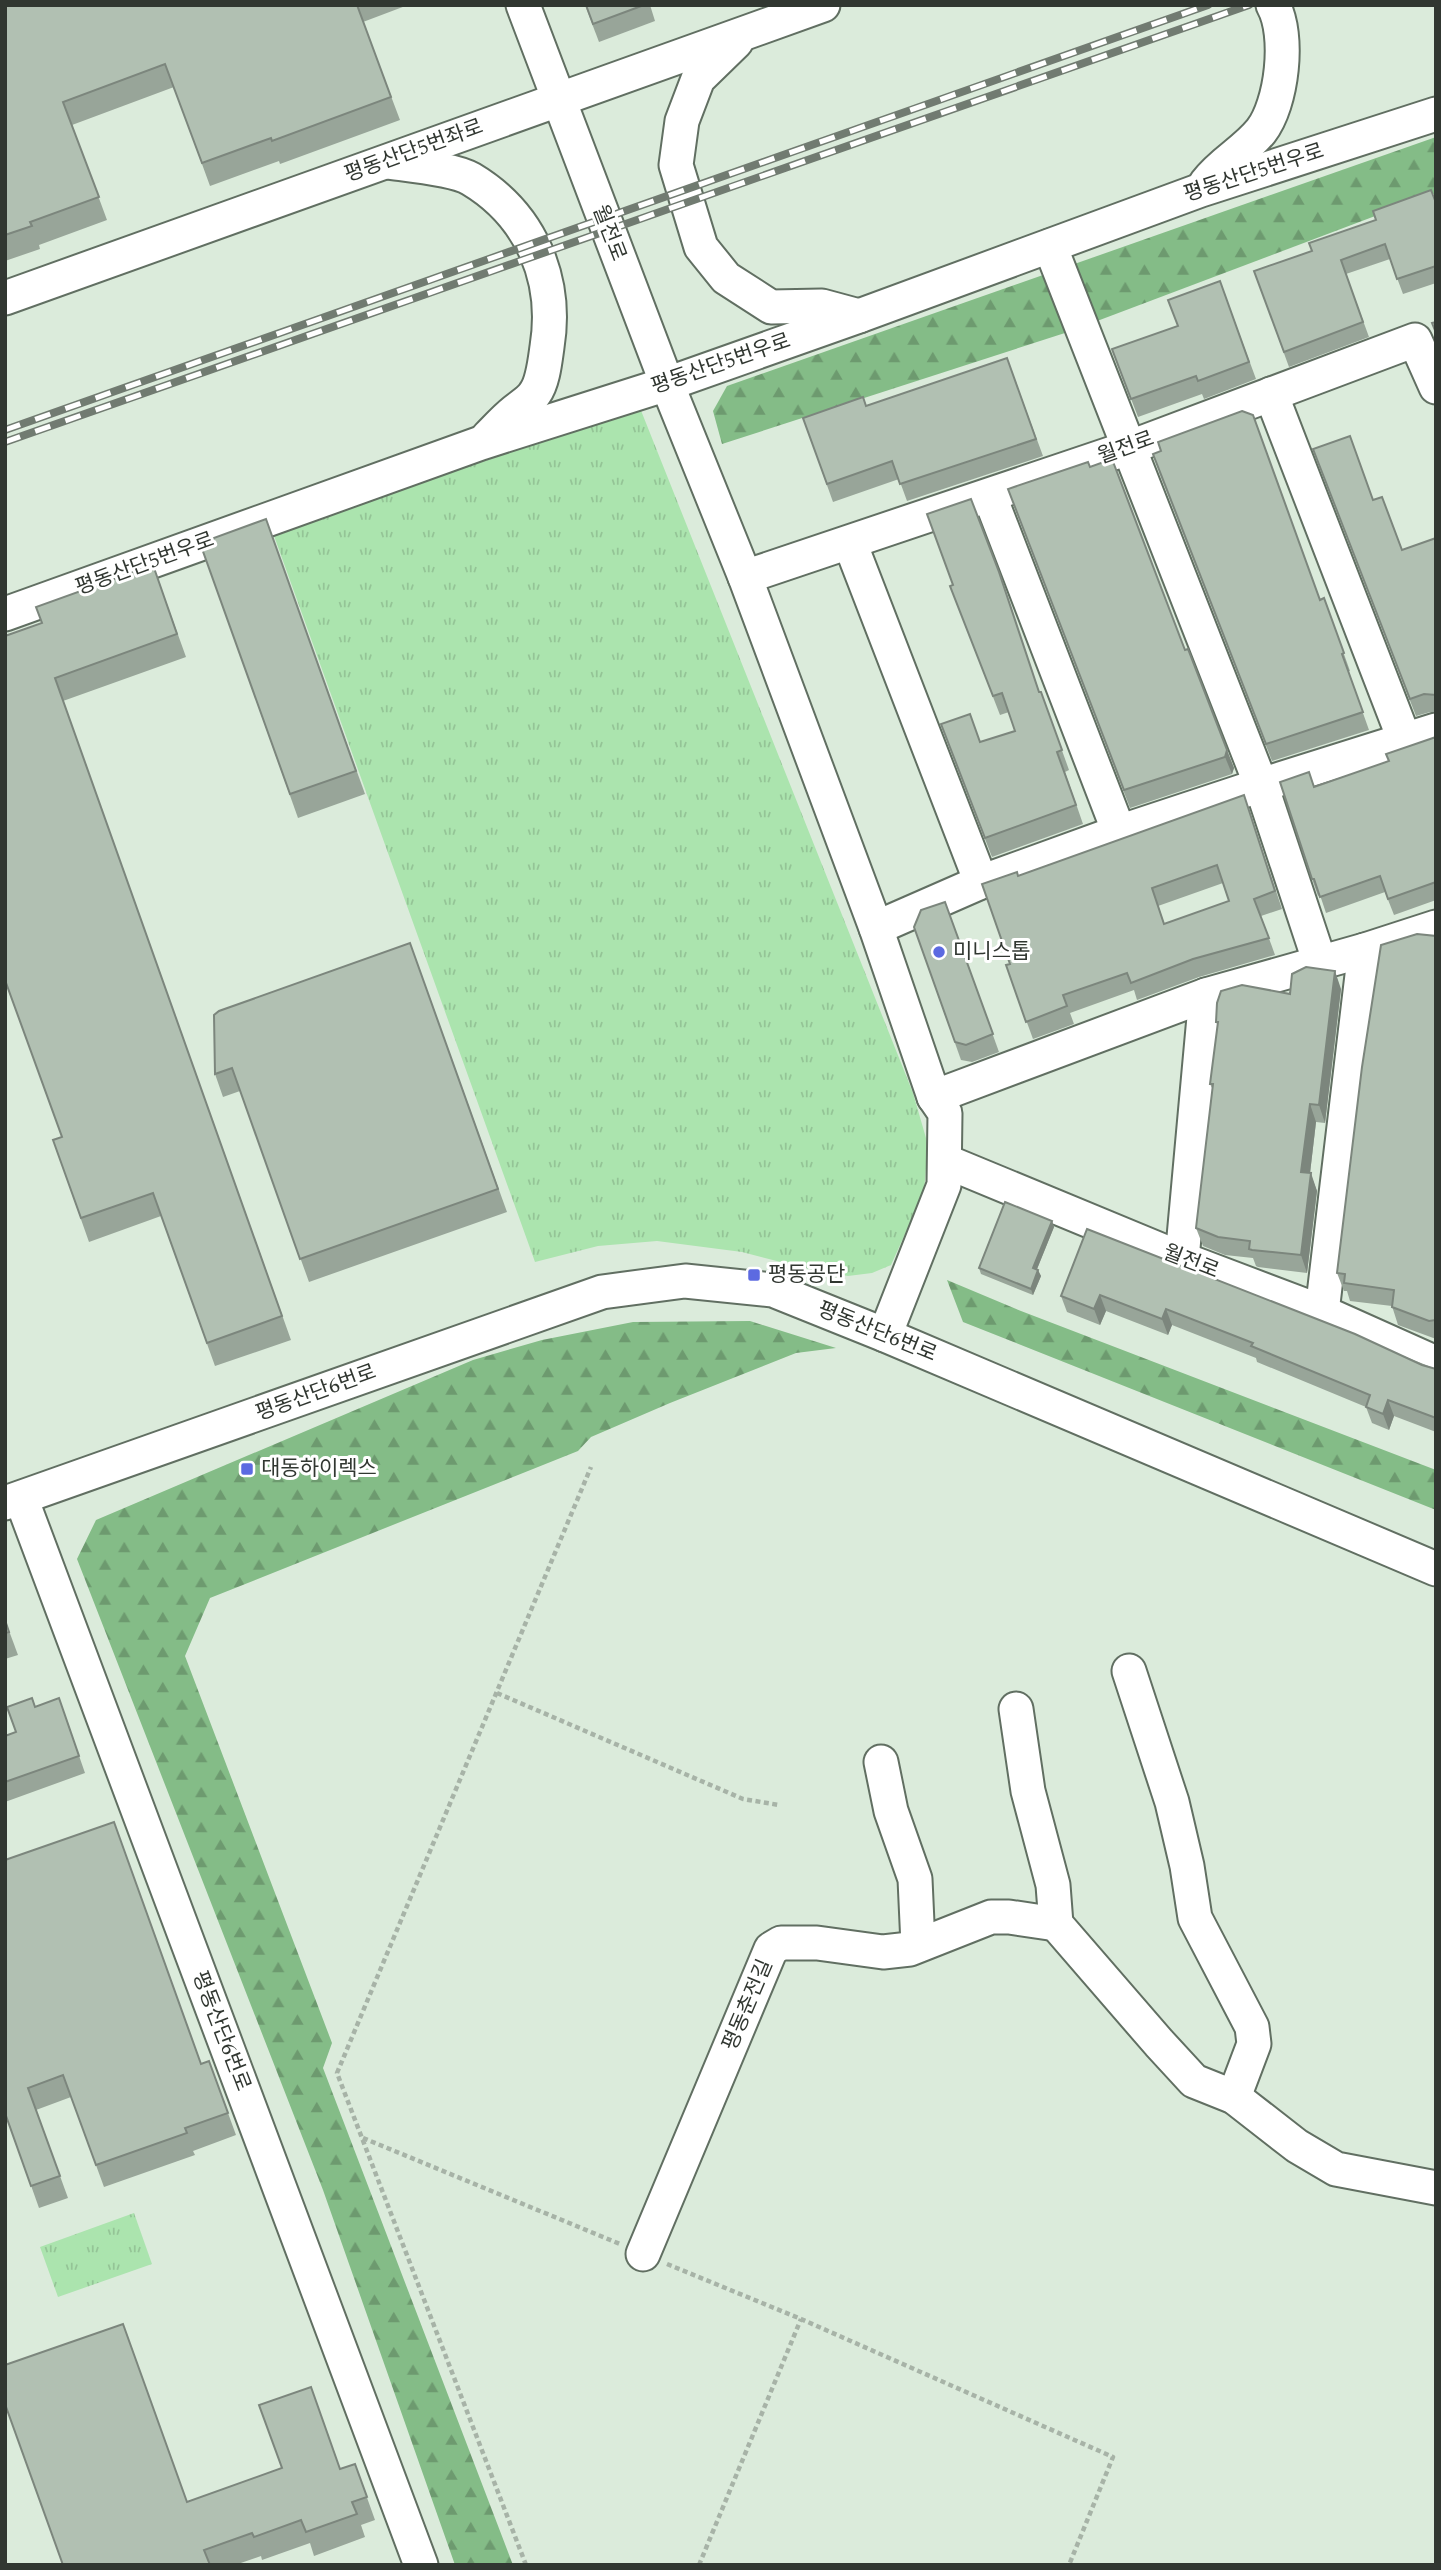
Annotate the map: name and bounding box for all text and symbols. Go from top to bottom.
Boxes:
street label: 평동산단5번좌로 [340,111,488,191]
street label: 평동산단5번우로 [1180,135,1328,211]
street label: 월전로 [584,200,634,266]
street label: 평동산단5번우로 [647,325,795,403]
street label: 월전로 [1093,423,1159,473]
street label: 평동산단5번우로 [71,524,219,604]
place label: 미니스톱 [953,936,1030,968]
marker: 미니스톱 [931,944,947,960]
street label: 월전로 [1158,1237,1224,1287]
place label: 평동공단 [768,1259,845,1291]
marker: 평동공단 [746,1267,762,1283]
street label: 평동산단6번로 [812,1293,942,1371]
street label: 평동산단6번로 [251,1356,381,1430]
place label: 대동하이렉스 [261,1453,377,1485]
marker: 대동하이렉스 [239,1461,255,1477]
street label: 평동춘전길 [714,1954,782,2056]
street label: 평동산단6번로 [183,1966,259,2096]

